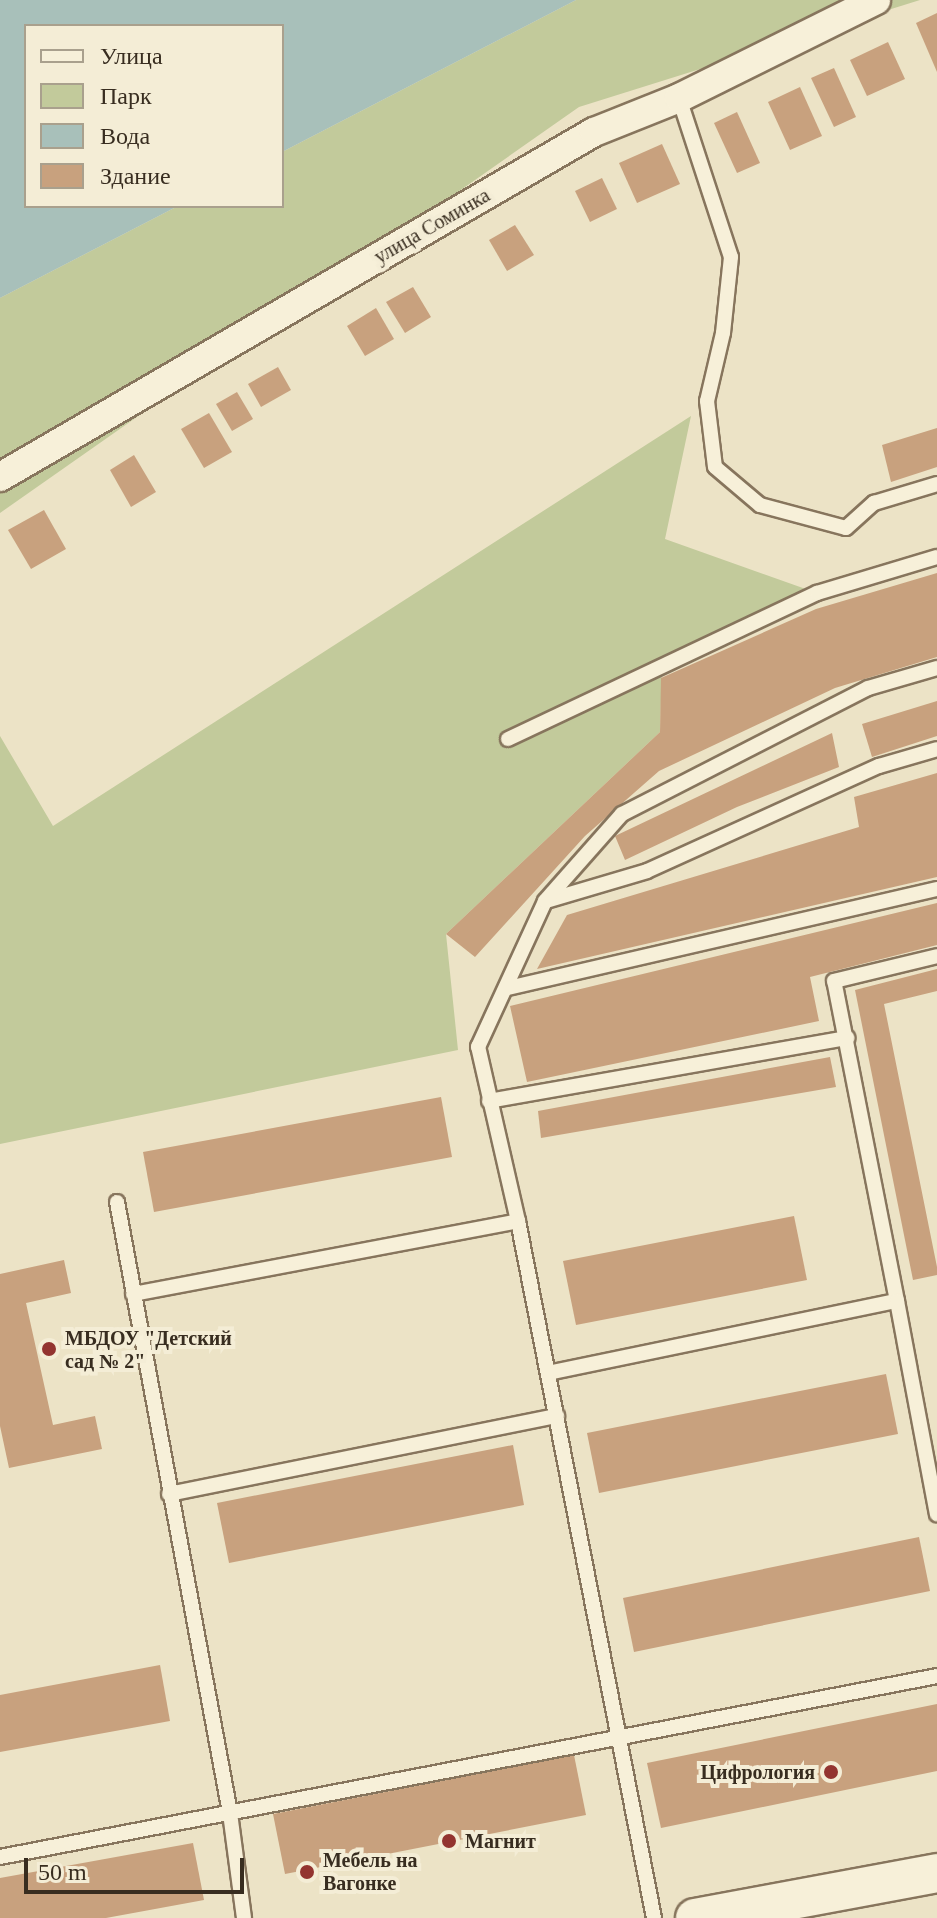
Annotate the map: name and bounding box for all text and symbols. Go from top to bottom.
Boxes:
legend [24,24,284,208]
text: Улица [100,43,163,69]
text: Парк [100,83,152,109]
text: Вода [100,123,150,149]
text: Здание [100,163,171,189]
street label: улица Соминка [370,183,494,269]
place label: МБДОУ "Детский сад № 2" [65,1326,232,1373]
marker: МБДОУ "Детский сад № 2" [40,1340,58,1358]
place label: Цифрология [701,1760,815,1784]
marker: Цифрология [822,1763,840,1781]
place label: Магнит [465,1829,536,1853]
marker: Магнит [440,1832,458,1850]
scale bar [28,1842,248,1892]
place label: Мебель на Вагонке [323,1848,417,1895]
text: 50 m [38,1859,87,1885]
marker: Мебель на Вагонке [298,1863,316,1881]

